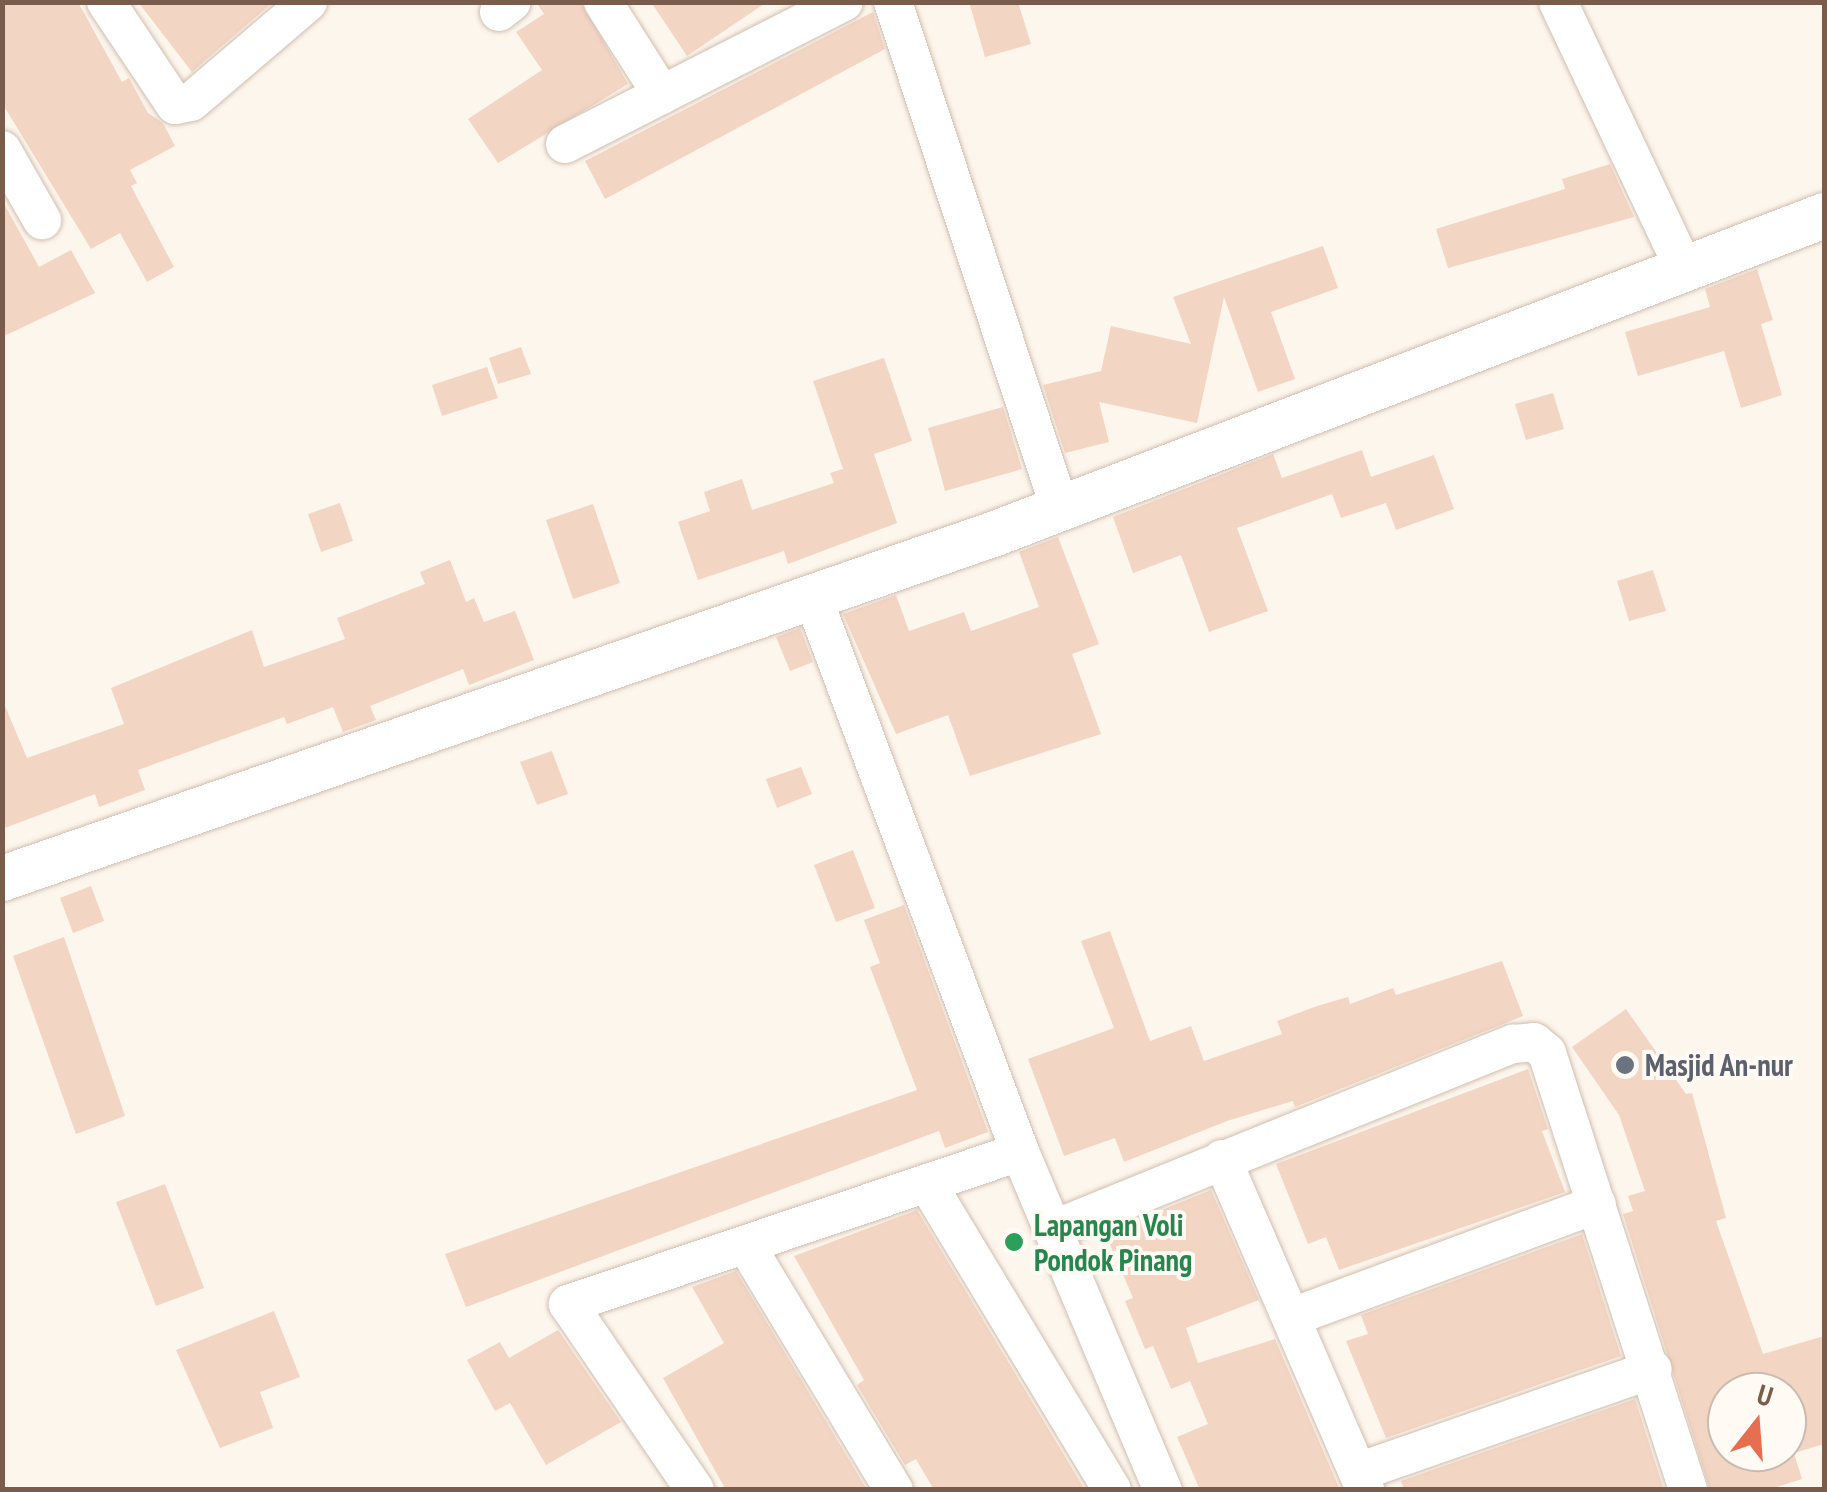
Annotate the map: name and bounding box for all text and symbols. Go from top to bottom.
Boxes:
place label: Masjid An-nur [1645,1047,1794,1083]
marker: Masjid An-nur [1614,1054,1636,1076]
place label: Lapangan Voli Pondok Pinang [1034,1207,1193,1278]
marker: Lapangan Voli Pondok Pinang [1003,1231,1025,1253]
north arrow [1707,1372,1807,1472]
text: U [1753,1375,1778,1415]

